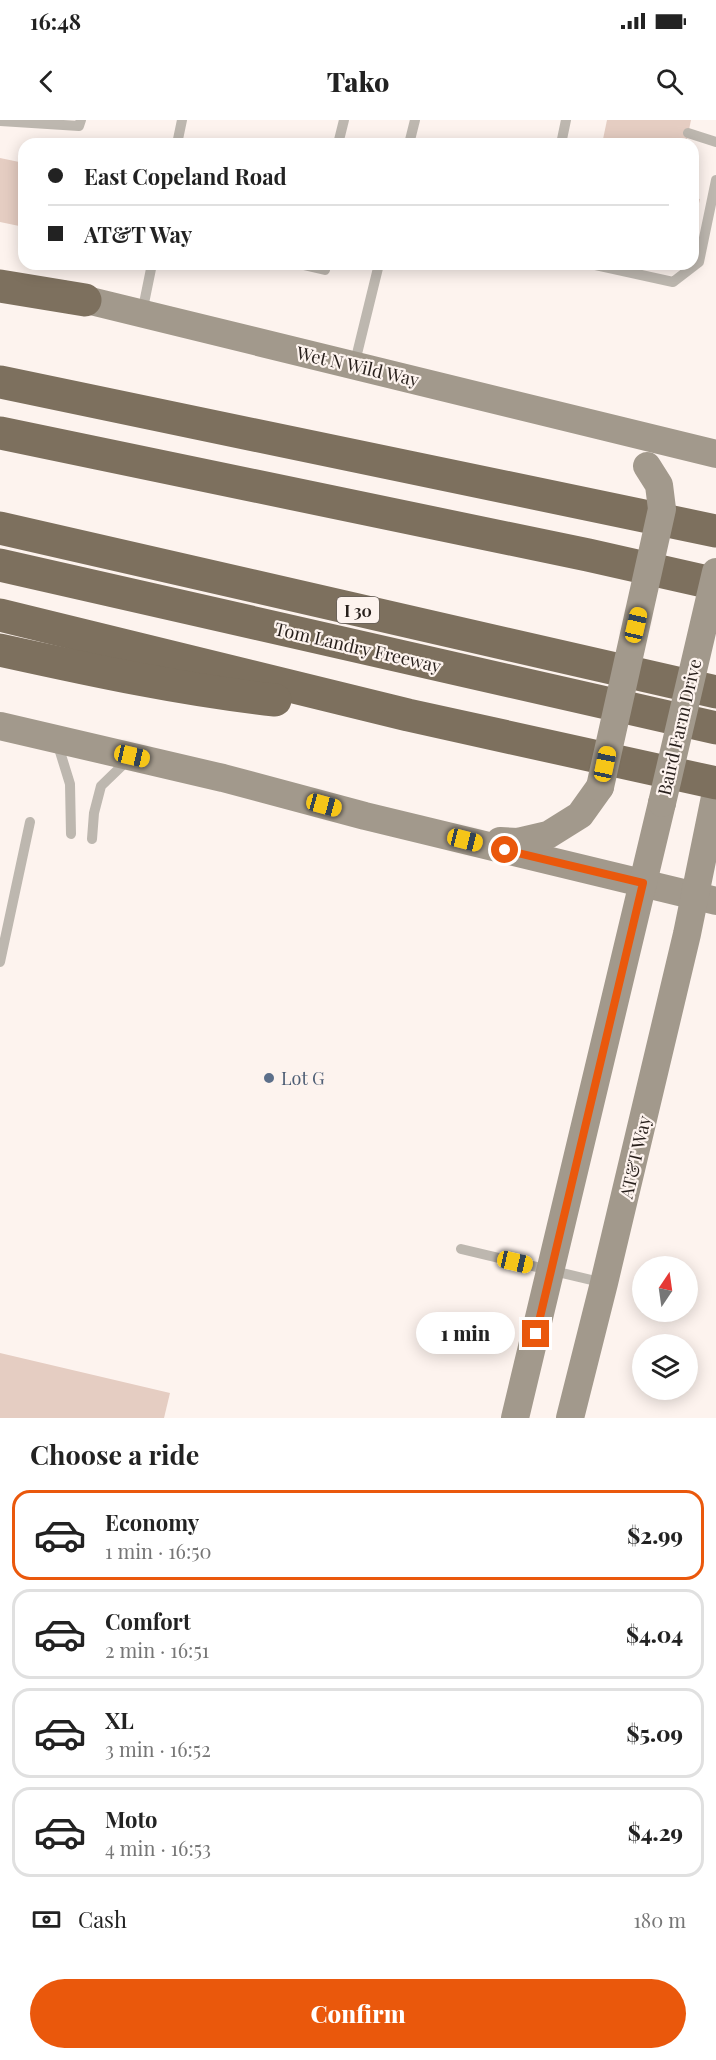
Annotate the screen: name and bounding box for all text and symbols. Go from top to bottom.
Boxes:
text: 16:48 [30,6,81,36]
text: Tako [327,63,389,99]
icon: back [30,65,63,98]
icon: search [653,65,686,98]
text: East Copeland Road [84,161,287,191]
text: AT&T Way [84,219,192,249]
street label: Wet N Wild Way [293,340,422,392]
road number: I 30 [337,597,379,623]
car [623,605,649,645]
street label: Tom Landry Freeway [272,616,444,678]
street label: Baird Farm Drive [652,656,706,798]
car [112,743,152,769]
car [592,745,618,783]
car [304,792,344,818]
car [445,827,485,853]
route start [491,836,518,863]
place label: Lot G [281,1066,325,1090]
marker: Lot G [262,1071,276,1085]
street label: AT&T Way [614,1113,656,1202]
car [495,1249,535,1275]
north arrow [632,1256,698,1322]
map controls [632,1256,698,1400]
callout: 1 min [416,1313,515,1355]
text: 1 min [441,1319,490,1346]
route end [522,1320,549,1347]
button: layers [632,1334,698,1400]
text: Choose a ride [30,1436,199,1472]
text: Economy [105,1507,199,1537]
icon: car [33,1508,87,1562]
text: $2.99 [627,1520,683,1550]
text: 1 min · 16:50 [105,1537,212,1564]
text: Comfort [105,1606,191,1636]
icon: car [33,1607,87,1661]
text: $4.04 [626,1619,683,1649]
text: 2 min · 16:51 [105,1636,209,1663]
text: XL [105,1705,134,1735]
icon: car [33,1706,87,1760]
text: $5.09 [627,1718,683,1748]
text: 3 min · 16:52 [105,1735,211,1762]
text: Moto [105,1804,158,1834]
icon: car [33,1805,87,1859]
text: $4.29 [628,1817,683,1847]
text: 4 min · 16:53 [105,1834,211,1861]
icon: cash [30,1903,63,1936]
text: Cash [78,1904,127,1934]
text: 180 m [633,1906,686,1933]
button: Confirm [30,1979,686,2048]

